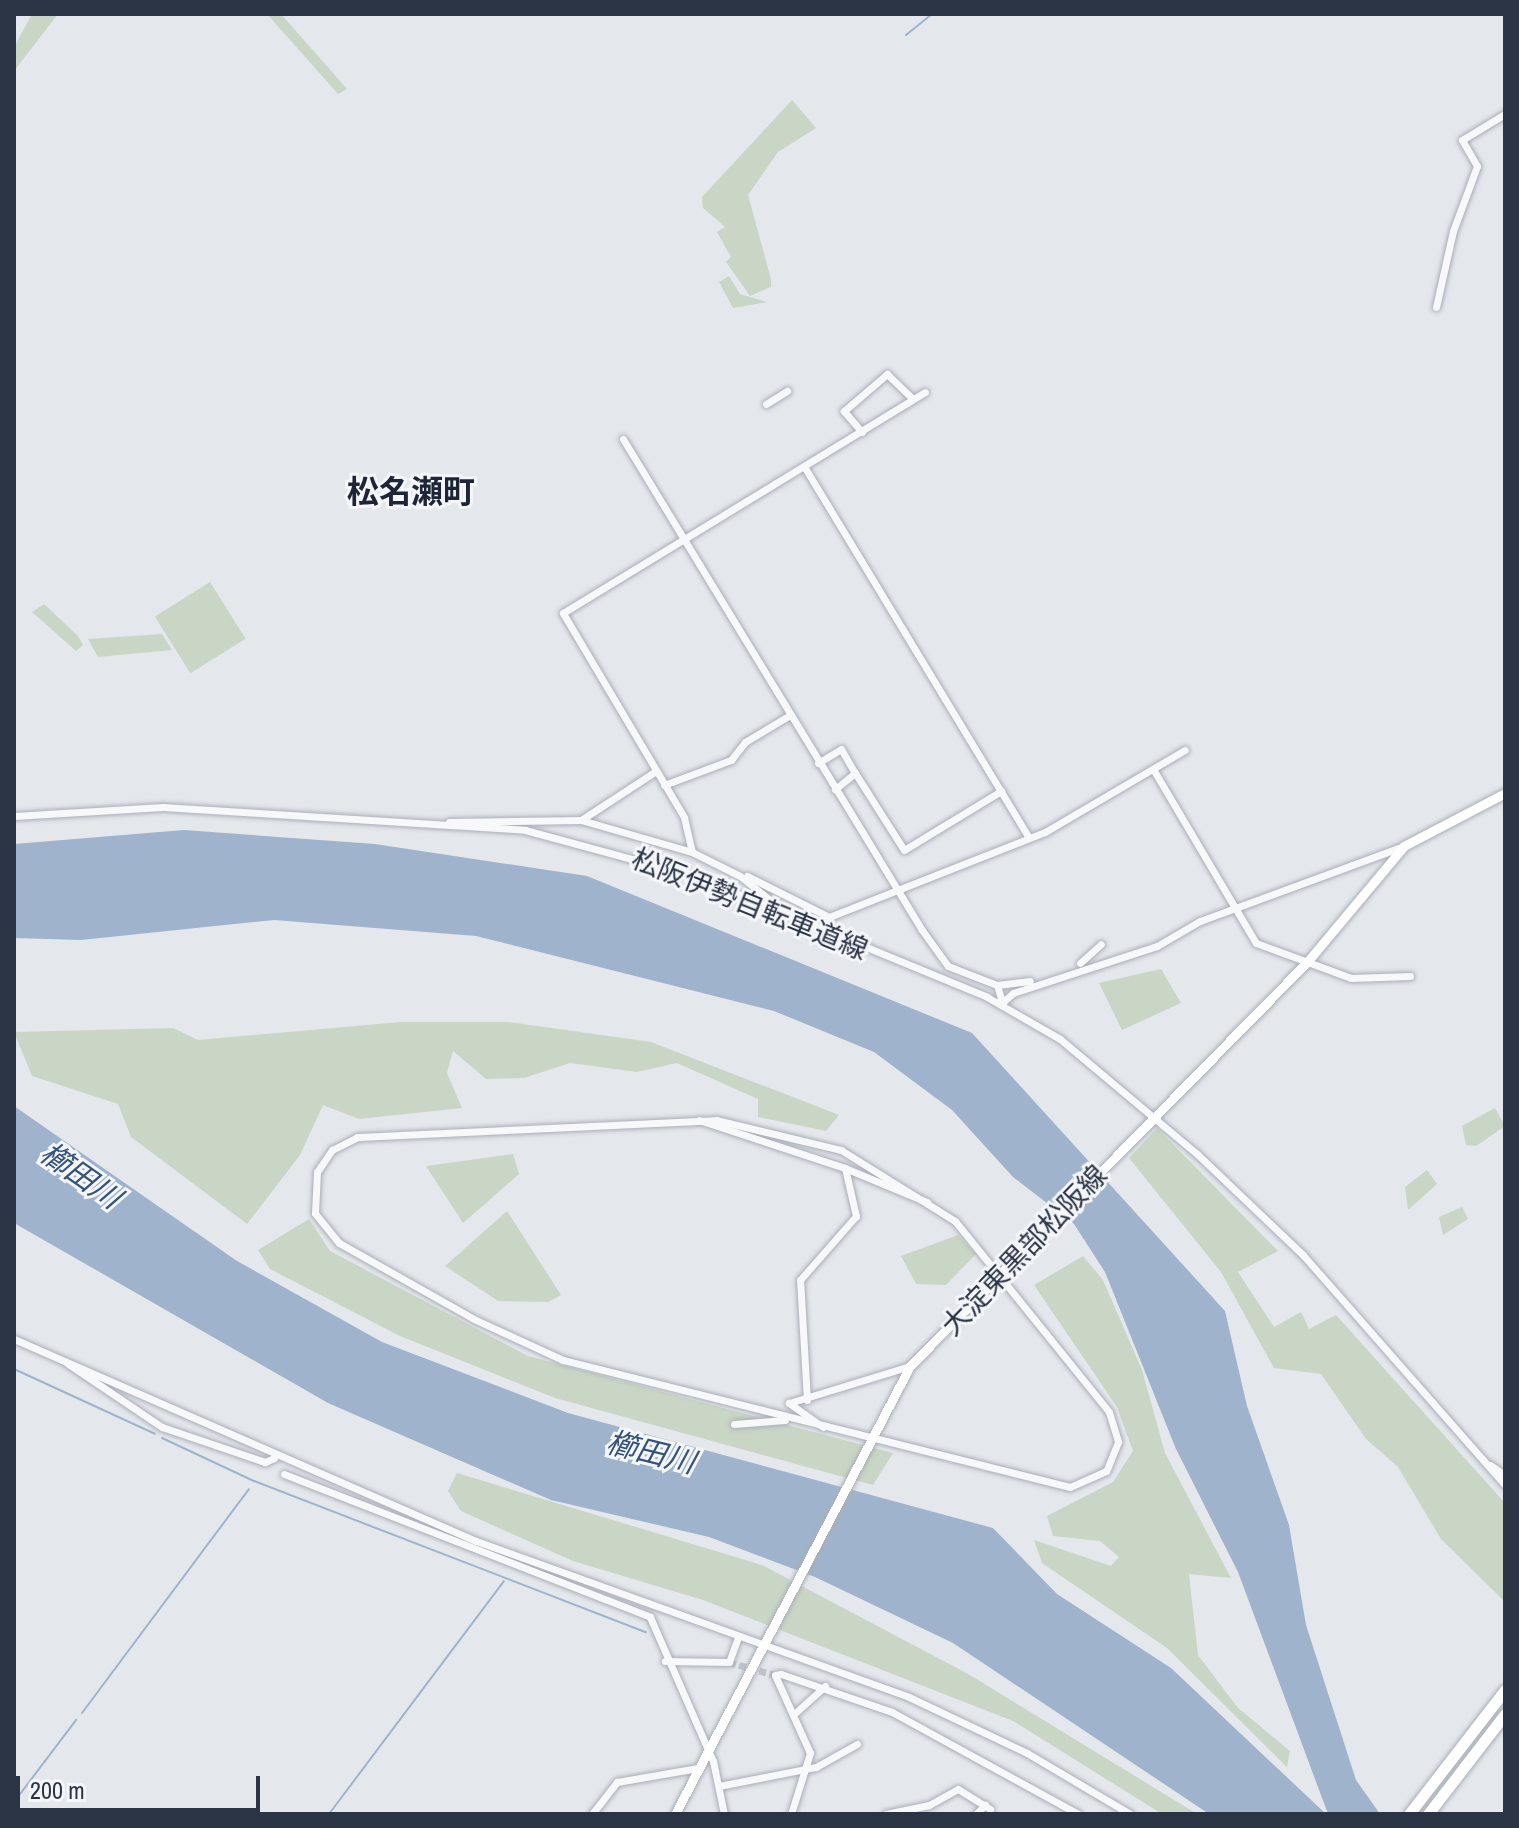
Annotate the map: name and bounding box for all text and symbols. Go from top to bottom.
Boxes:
district label: 松名瀬町 [347,473,475,511]
street label: 松阪伊勢自転車道線 [627,841,873,967]
water label: 櫛田川 [34,1134,128,1216]
street label: 大淀東黒部松阪線 [934,1158,1114,1342]
water label: 櫛田川 [603,1424,699,1480]
scale bar [20,1760,264,1810]
text: 200 m [30,1774,85,1806]

